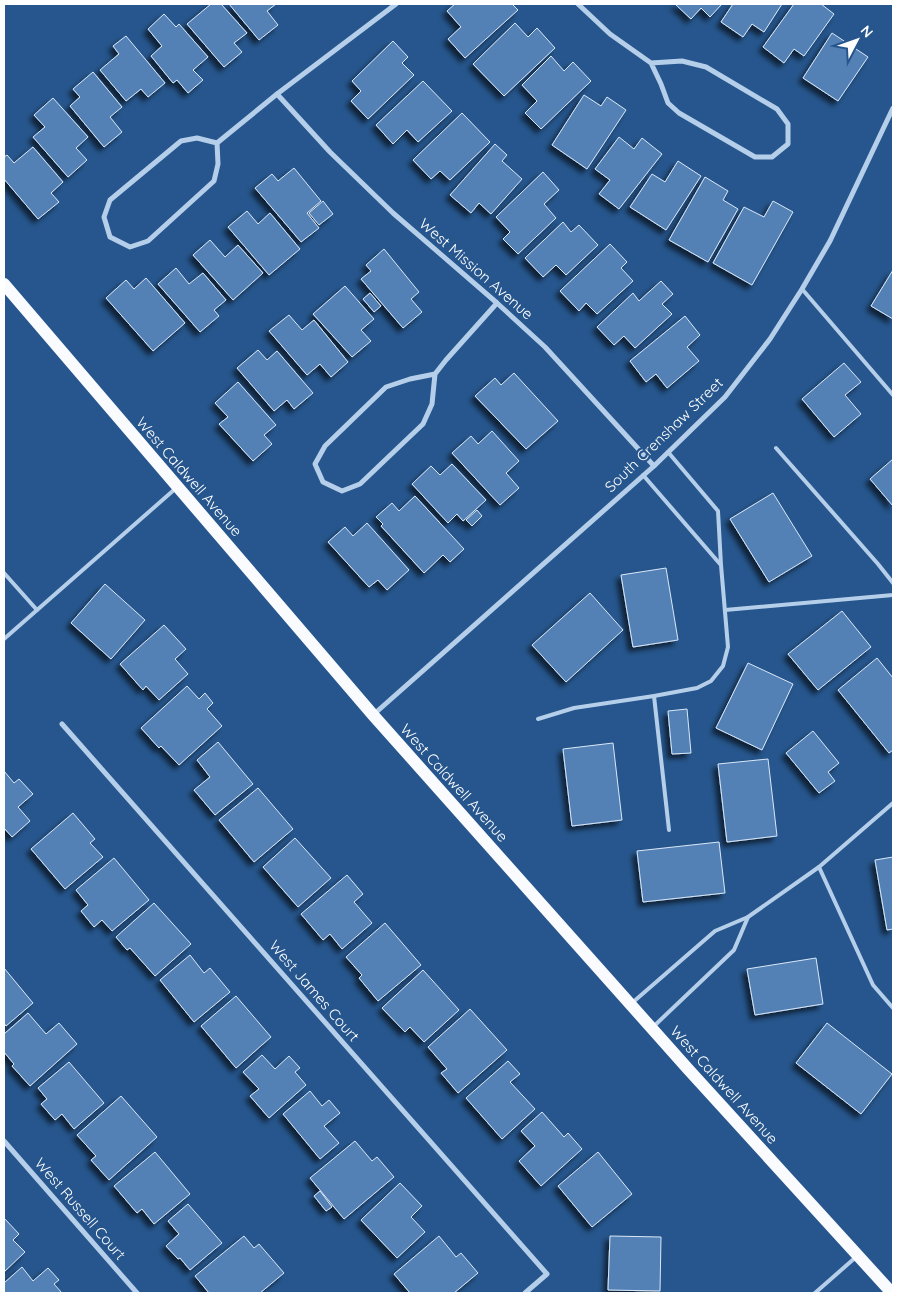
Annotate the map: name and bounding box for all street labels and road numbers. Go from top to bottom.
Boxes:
street label: West Mission Avenue [415,214,537,323]
street label: South Crenshaw Street [601,373,727,496]
street label: West Caldwell Avenue [132,413,246,540]
street label: West Caldwell Avenue [396,720,512,846]
street label: West James Court [265,936,364,1045]
street label: West Caldwell Avenue [666,1022,782,1148]
street label: West Russell Court [31,1154,130,1264]

